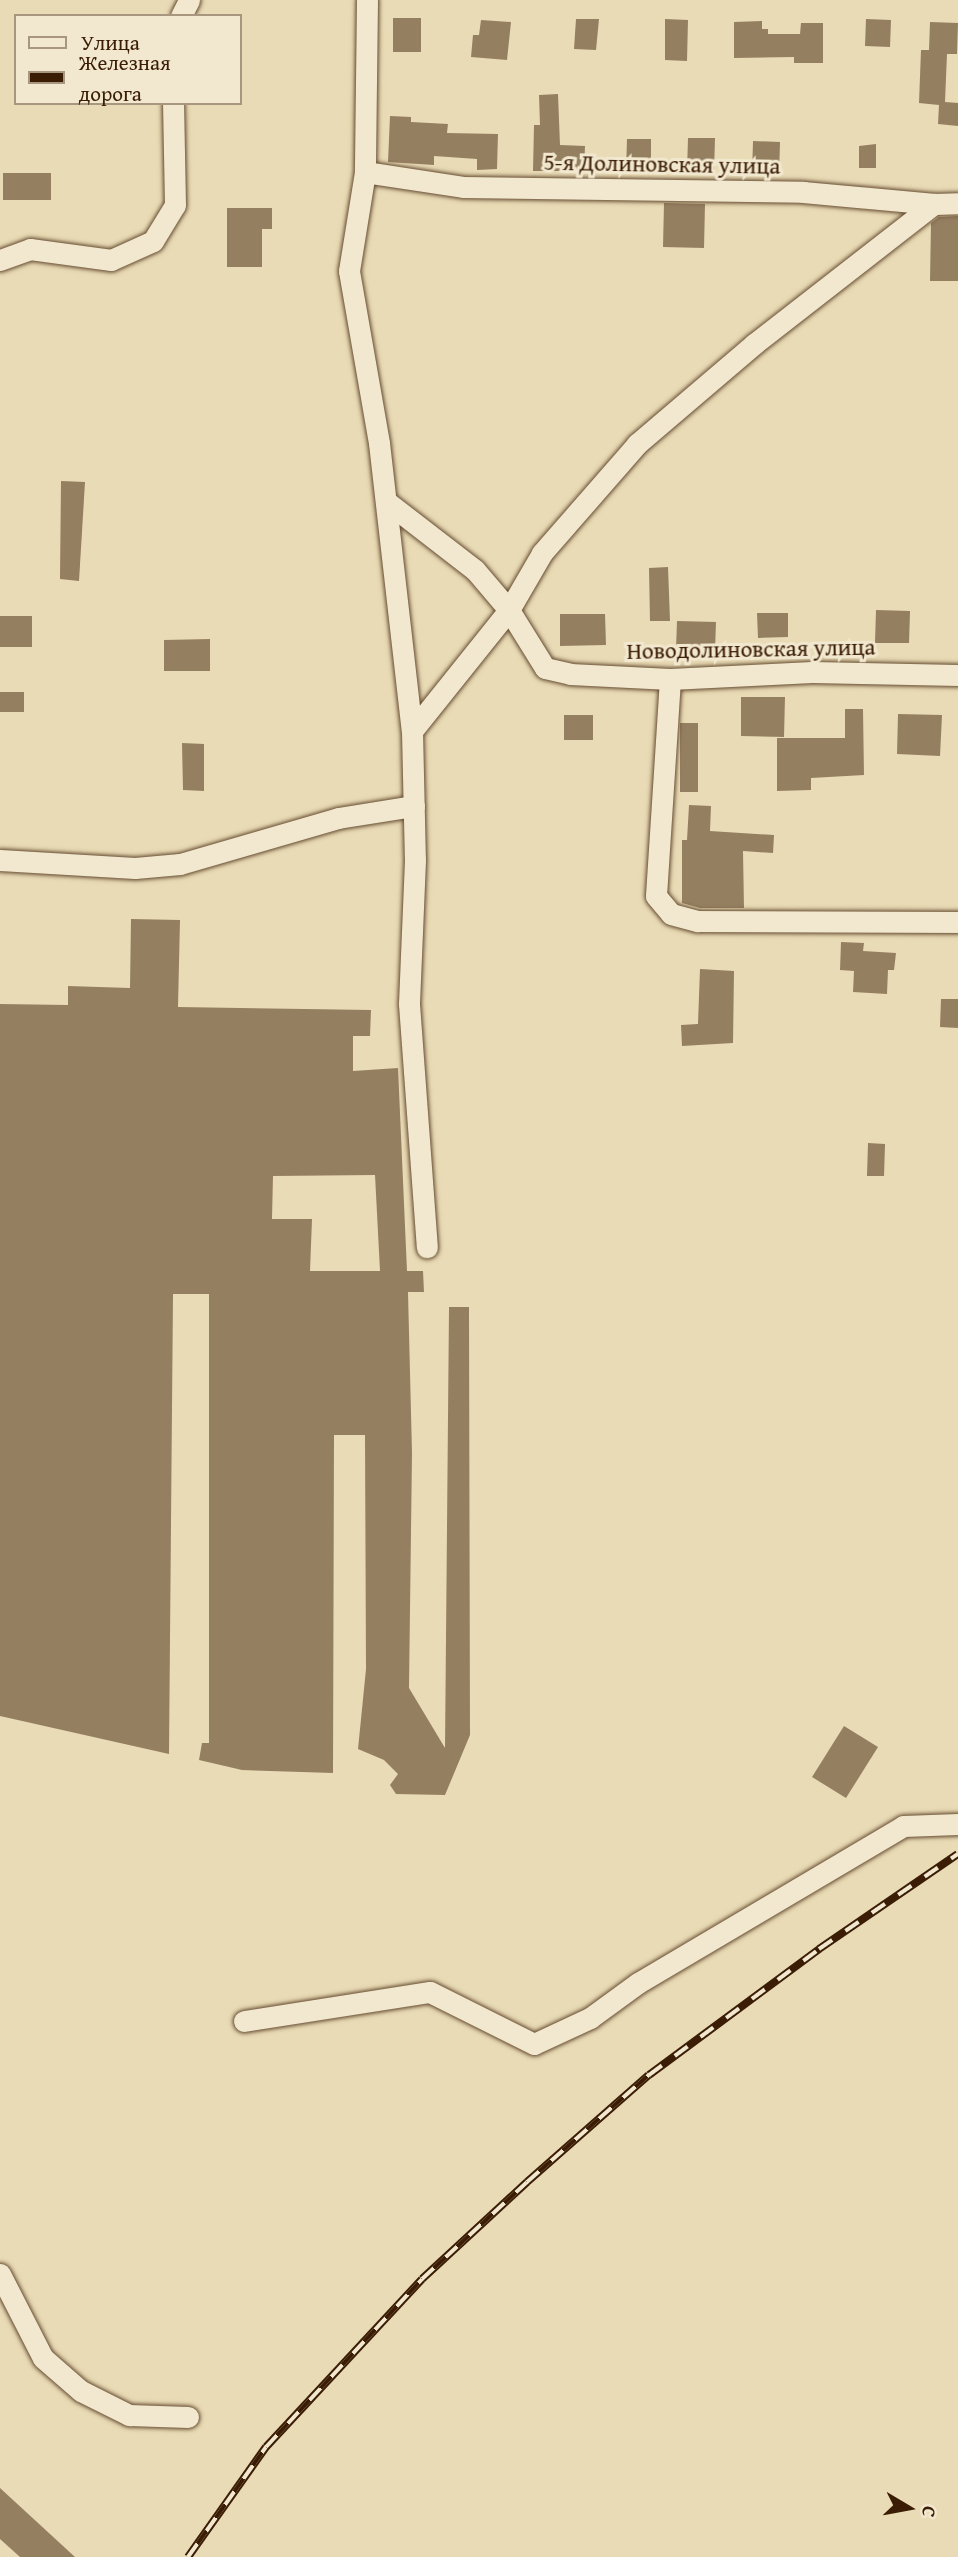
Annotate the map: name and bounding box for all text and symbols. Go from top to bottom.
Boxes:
legend [14,14,242,105]
text: Улица [81,27,140,58]
text: Железная дорога [79,47,171,109]
street label: 5-я Долиновская улица [543,148,781,180]
street label: Новодолиновская улица [626,633,876,665]
north arrow [874,2473,944,2543]
text: С [915,2504,944,2519]

